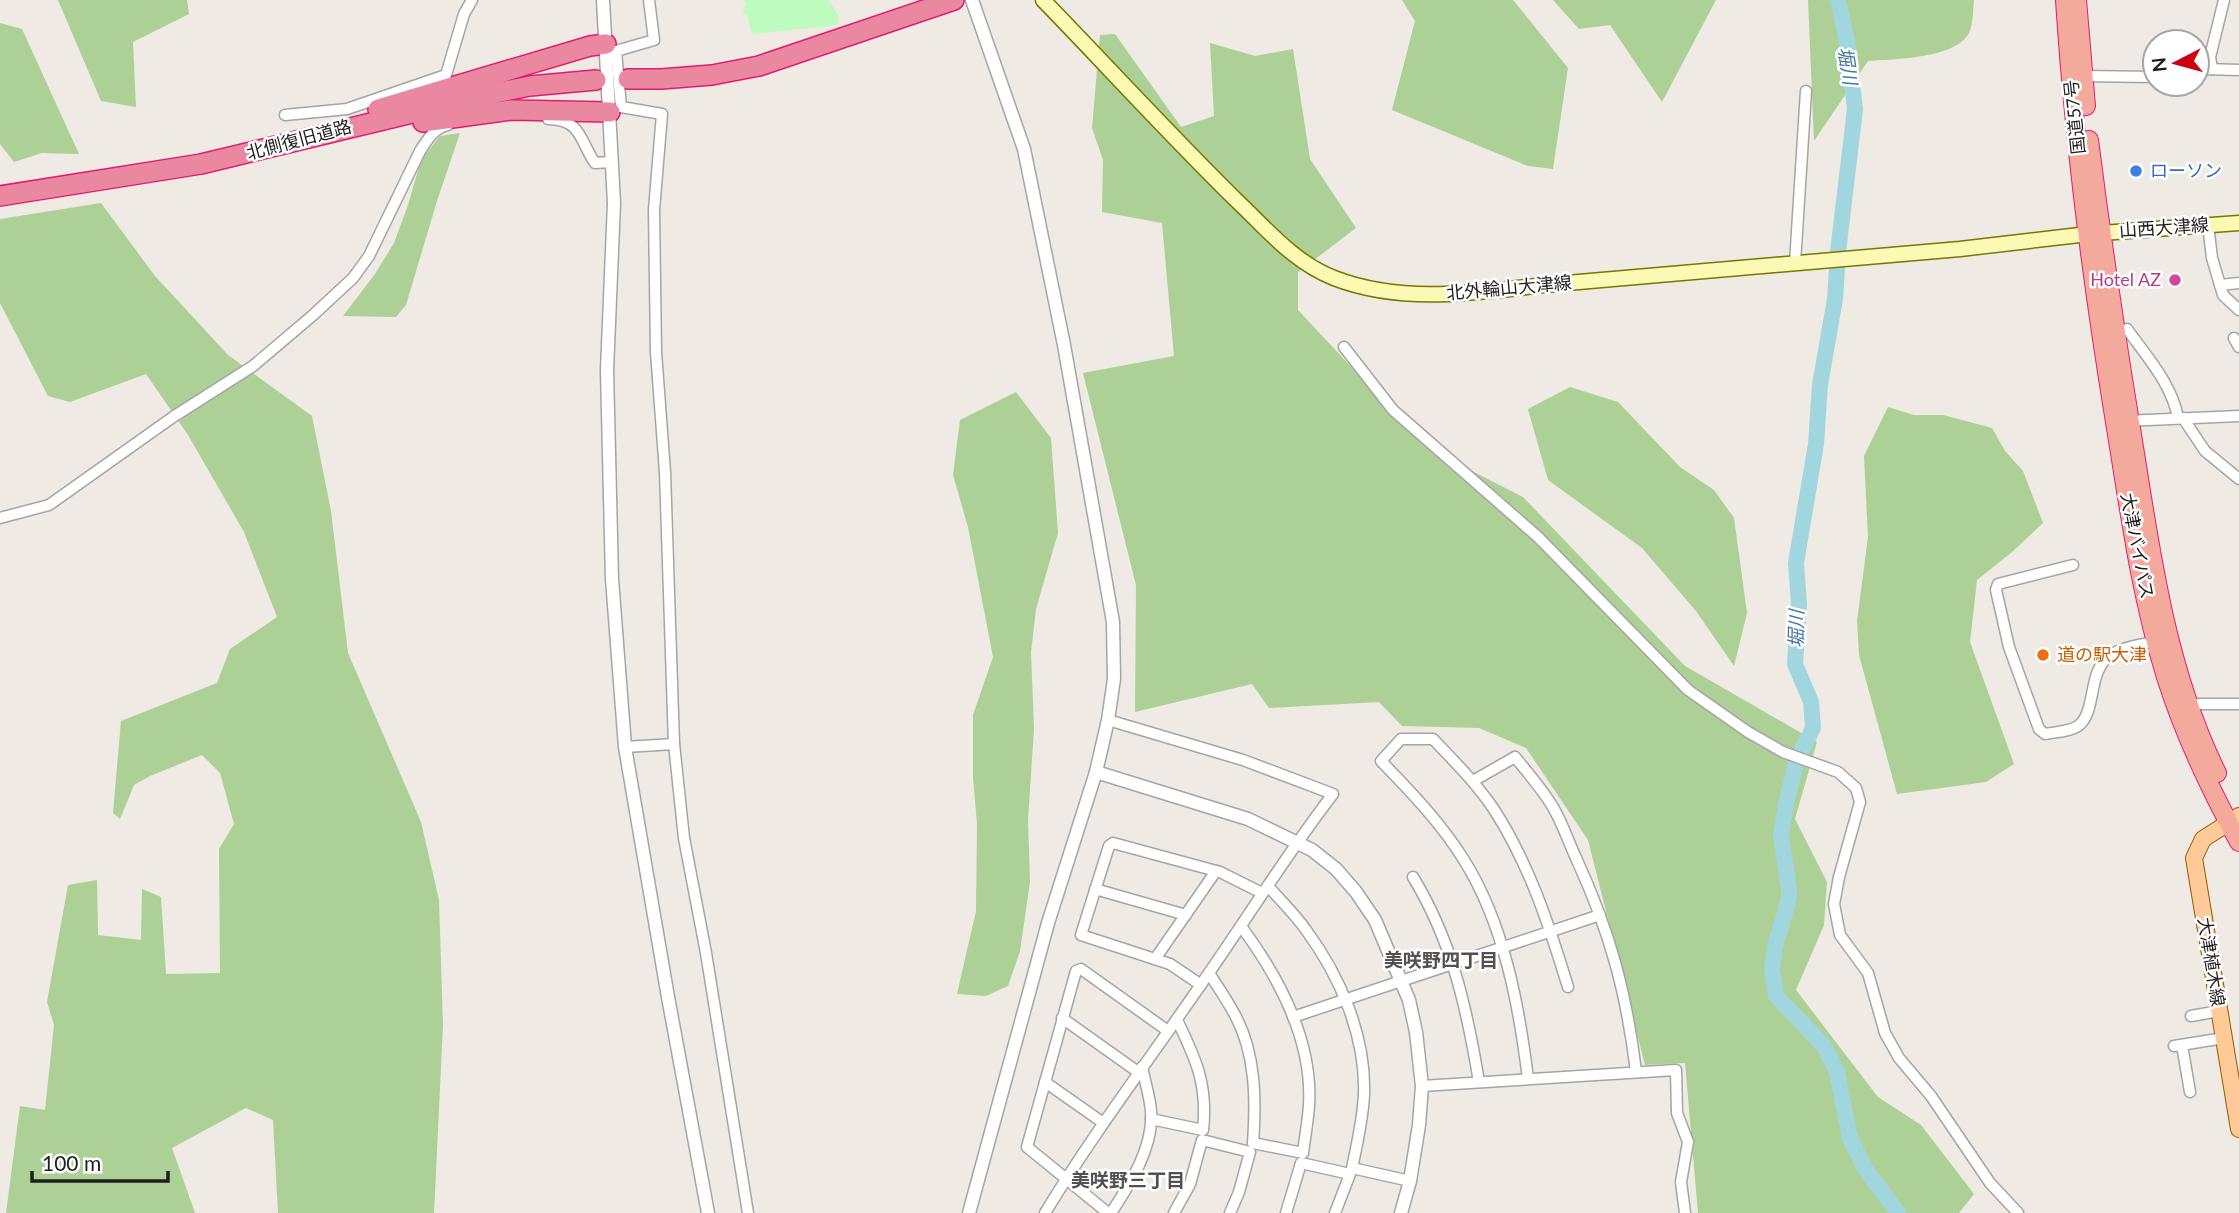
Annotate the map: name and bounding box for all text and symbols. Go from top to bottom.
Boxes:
north arrow [2141,28,2211,98]
water label: 堀川 [1834,45,1863,88]
text: N [2146,56,2171,73]
street label: 国道57号 [2059,79,2089,155]
street label: 北側復旧道路 [244,114,354,164]
place label: ローソン [2150,159,2222,181]
marker: ローソン [2128,163,2144,179]
street label: 山西大津線 [2118,213,2210,241]
place label: Hotel AZ [2090,268,2161,290]
street label: 北外輪山大津線 [1445,271,1573,303]
marker: Hotel AZ [2167,272,2183,288]
street label: 大津バイパス [2117,491,2159,601]
water label: 堀川 [1784,608,1807,648]
place label: 道の駅大津 [2057,643,2147,665]
marker: 道の駅大津 [2035,647,2051,663]
street label: 大津植木線 [2194,916,2230,1008]
district label: 美咲野四丁目 [1384,948,1498,971]
scale bar [32,1140,168,1184]
text: 100 m [42,1150,101,1175]
district label: 美咲野三丁目 [1071,1168,1185,1191]

